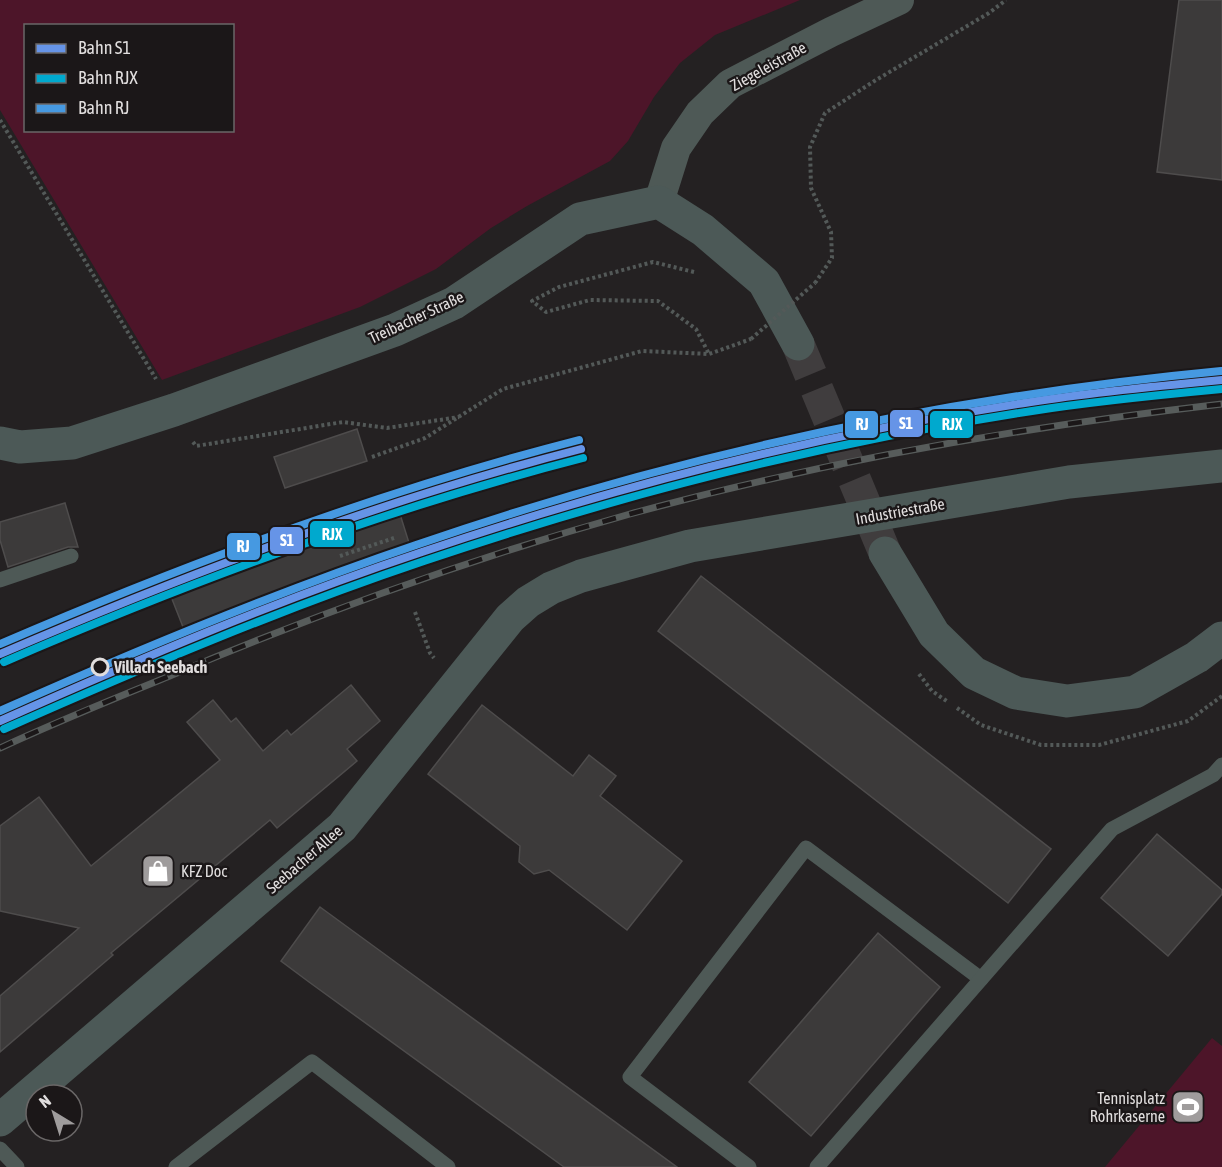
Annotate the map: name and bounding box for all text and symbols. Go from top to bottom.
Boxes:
legend [24,24,234,132]
text: Bahn S1 [78,37,131,58]
street label: Ziegeleistraße [727,38,810,95]
text: Bahn RJX [78,67,139,88]
text: Bahn RJ [78,97,130,118]
street label: Treibacher Straße [366,287,466,347]
line badge: S1 [889,409,924,438]
line badge: RJ [844,410,879,439]
line badge: RJX [929,410,974,439]
text: S1 [899,414,914,432]
text: RJ [855,415,869,433]
text: RJX [942,415,963,433]
street label: Industriestraße [854,494,946,528]
line badge: RJX [309,520,355,548]
text: RJX [322,525,343,543]
line badge: S1 [269,526,304,555]
text: S1 [280,531,295,549]
line badge: RJ [226,532,261,561]
text: RJ [236,537,250,555]
marker: Villach Seebach [91,658,109,676]
place label: Villach Seebach [113,658,207,676]
street label: Seebacher Allee [262,821,346,897]
shop icon: KFZ Doc [140,853,176,889]
place label: KFZ Doc [181,862,227,880]
north arrow [24,1083,84,1143]
place label: Tennisplatz Rohrkaserne [1090,1089,1165,1125]
sports icon: Tennisplatz Rohrkaserne [1170,1089,1206,1125]
text: N [35,1091,54,1111]

